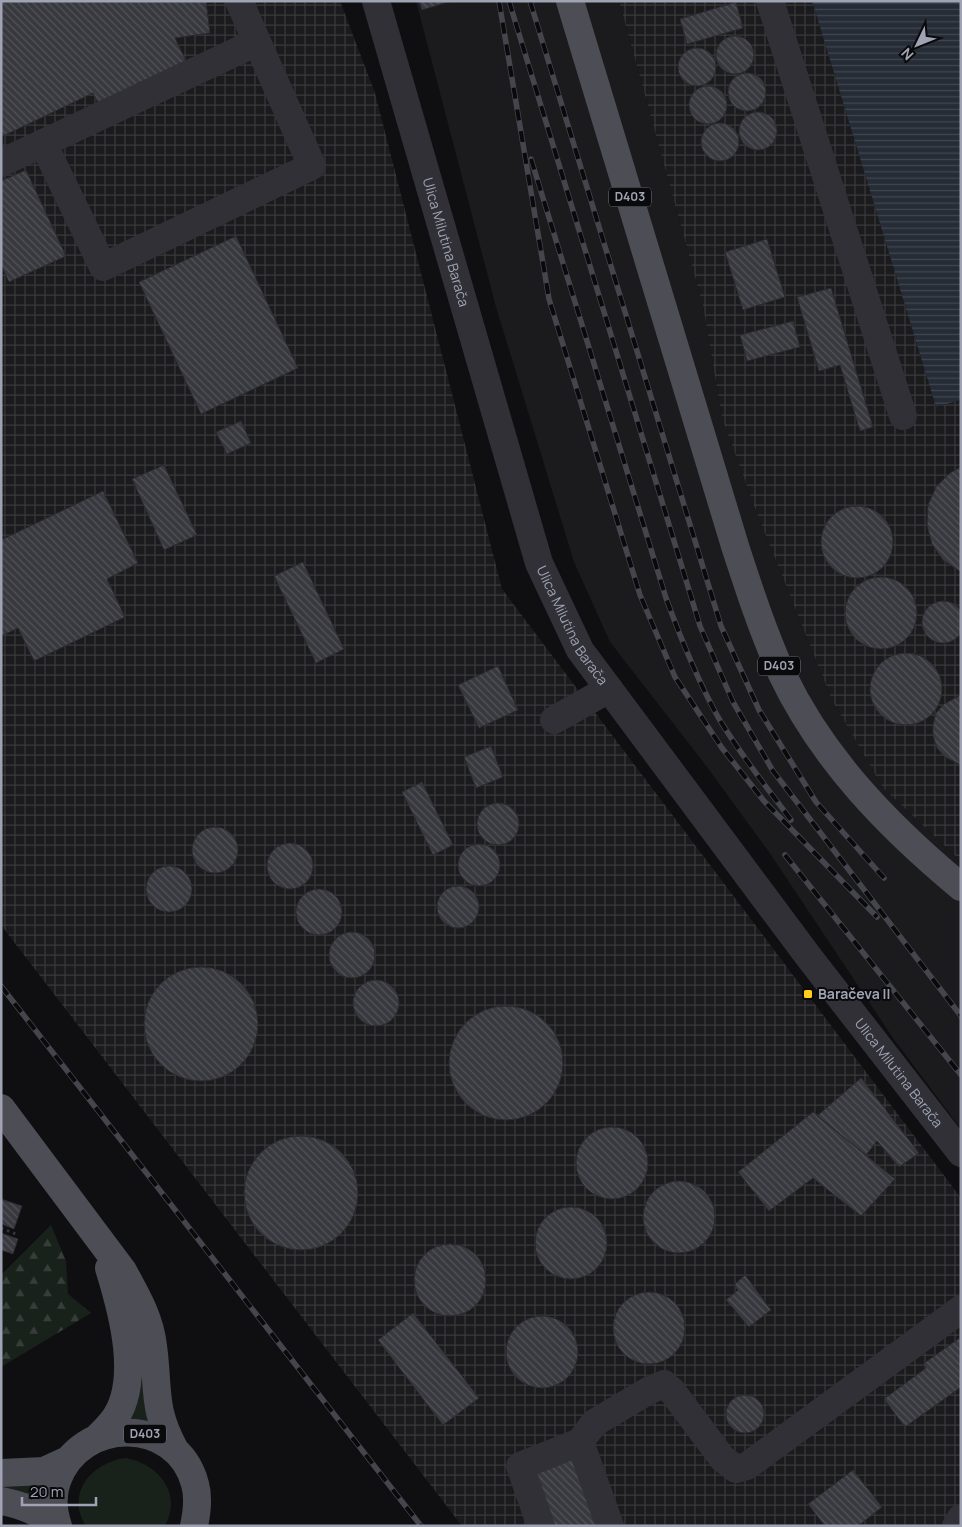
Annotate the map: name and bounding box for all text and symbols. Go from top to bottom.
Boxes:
north arrow [892,20,942,70]
text: N [897,44,918,64]
street label: Ulica Milutina Barača [419,175,474,309]
road number: D403 [609,188,651,206]
street label: Ulica Milutina Barača [533,562,613,689]
road number: D403 [758,656,800,676]
place label: Baračeva II [818,984,890,1003]
marker: Baračeva II [802,988,814,1000]
street label: Ulica Milutina Barača [851,1014,948,1131]
road number: D403 [124,1425,166,1444]
scale bar [22,1474,96,1506]
text: 20 m [30,1481,63,1502]

